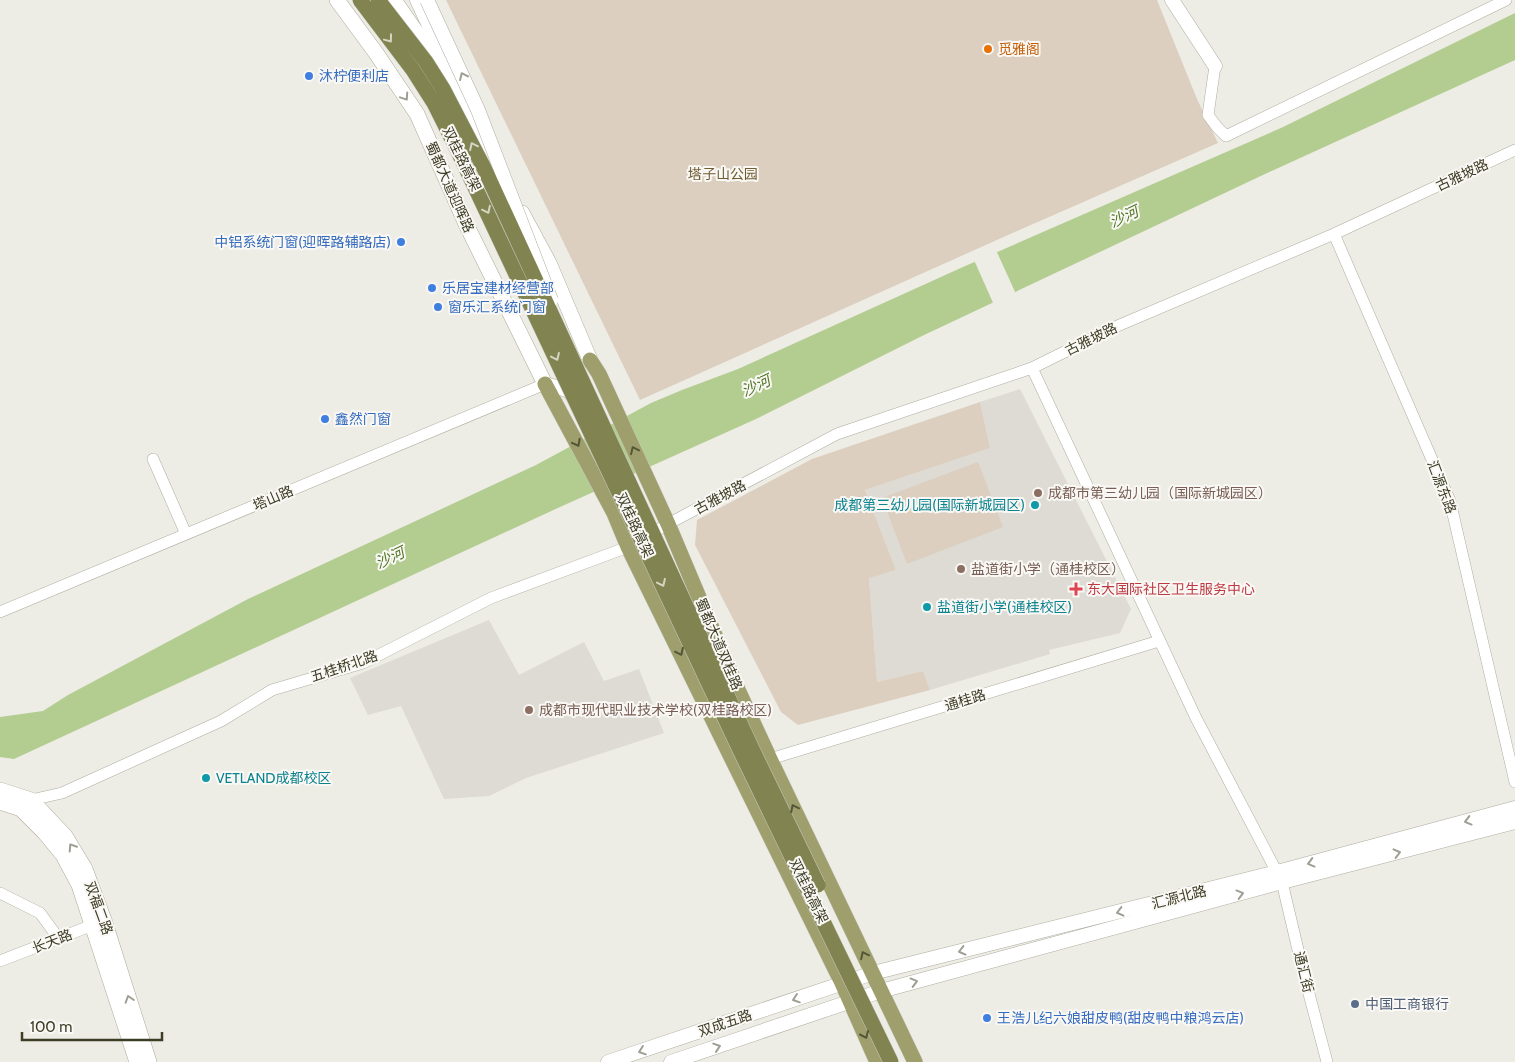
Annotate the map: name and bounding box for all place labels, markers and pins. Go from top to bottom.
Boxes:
place label: 觅雅阁 [998,40,1040,58]
marker: 觅雅阁 [982,43,994,55]
place label: 沐柠便利店 [319,67,389,85]
marker: 沐柠便利店 [303,70,315,82]
place label: 中铝系统门窗(迎晖路辅路店) [214,233,391,251]
marker: 中铝系统门窗(迎晖路辅路店) [395,236,407,248]
place label: 乐居宝建材经营部 [442,279,554,297]
marker: 乐居宝建材经营部 [426,282,438,294]
place label: 窗乐汇系统门窗 [448,298,546,316]
marker: 窗乐汇系统门窗 [432,301,444,313]
place label: 鑫然门窗 [335,410,391,428]
marker: 鑫然门窗 [319,413,331,425]
place label: 成都市第三幼儿园（国际新城园区） [1048,484,1272,502]
marker: 成都市第三幼儿园（国际新城园区） [1032,487,1044,499]
place label: 成都第三幼儿园(国际新城园区) [834,496,1025,514]
marker: 成都第三幼儿园(国际新城园区) [1029,499,1041,511]
place label: 盐道街小学（通桂校区） [971,560,1125,578]
marker: 盐道街小学（通桂校区） [955,563,967,575]
place label: 东大国际社区卫生服务中心 [1087,580,1255,598]
marker: 东大国际社区卫生服务中心 [1069,582,1083,596]
place label: 盐道街小学(通桂校区) [937,598,1072,616]
marker: 盐道街小学(通桂校区) [921,601,933,613]
place label: 成都市现代职业技术学校(双桂路校区) [539,701,772,719]
marker: 成都市现代职业技术学校(双桂路校区) [523,704,535,716]
place label: VETLAND成都校区 [216,769,331,787]
marker: VETLAND成都校区 [200,772,212,784]
place label: 中国工商银行 [1365,995,1449,1013]
marker: 中国工商银行 [1349,998,1361,1010]
place label: 王浩儿纪六娘甜皮鸭(甜皮鸭中粮鸿云店) [997,1009,1244,1027]
marker: 王浩儿纪六娘甜皮鸭(甜皮鸭中粮鸿云店) [981,1012,993,1024]

